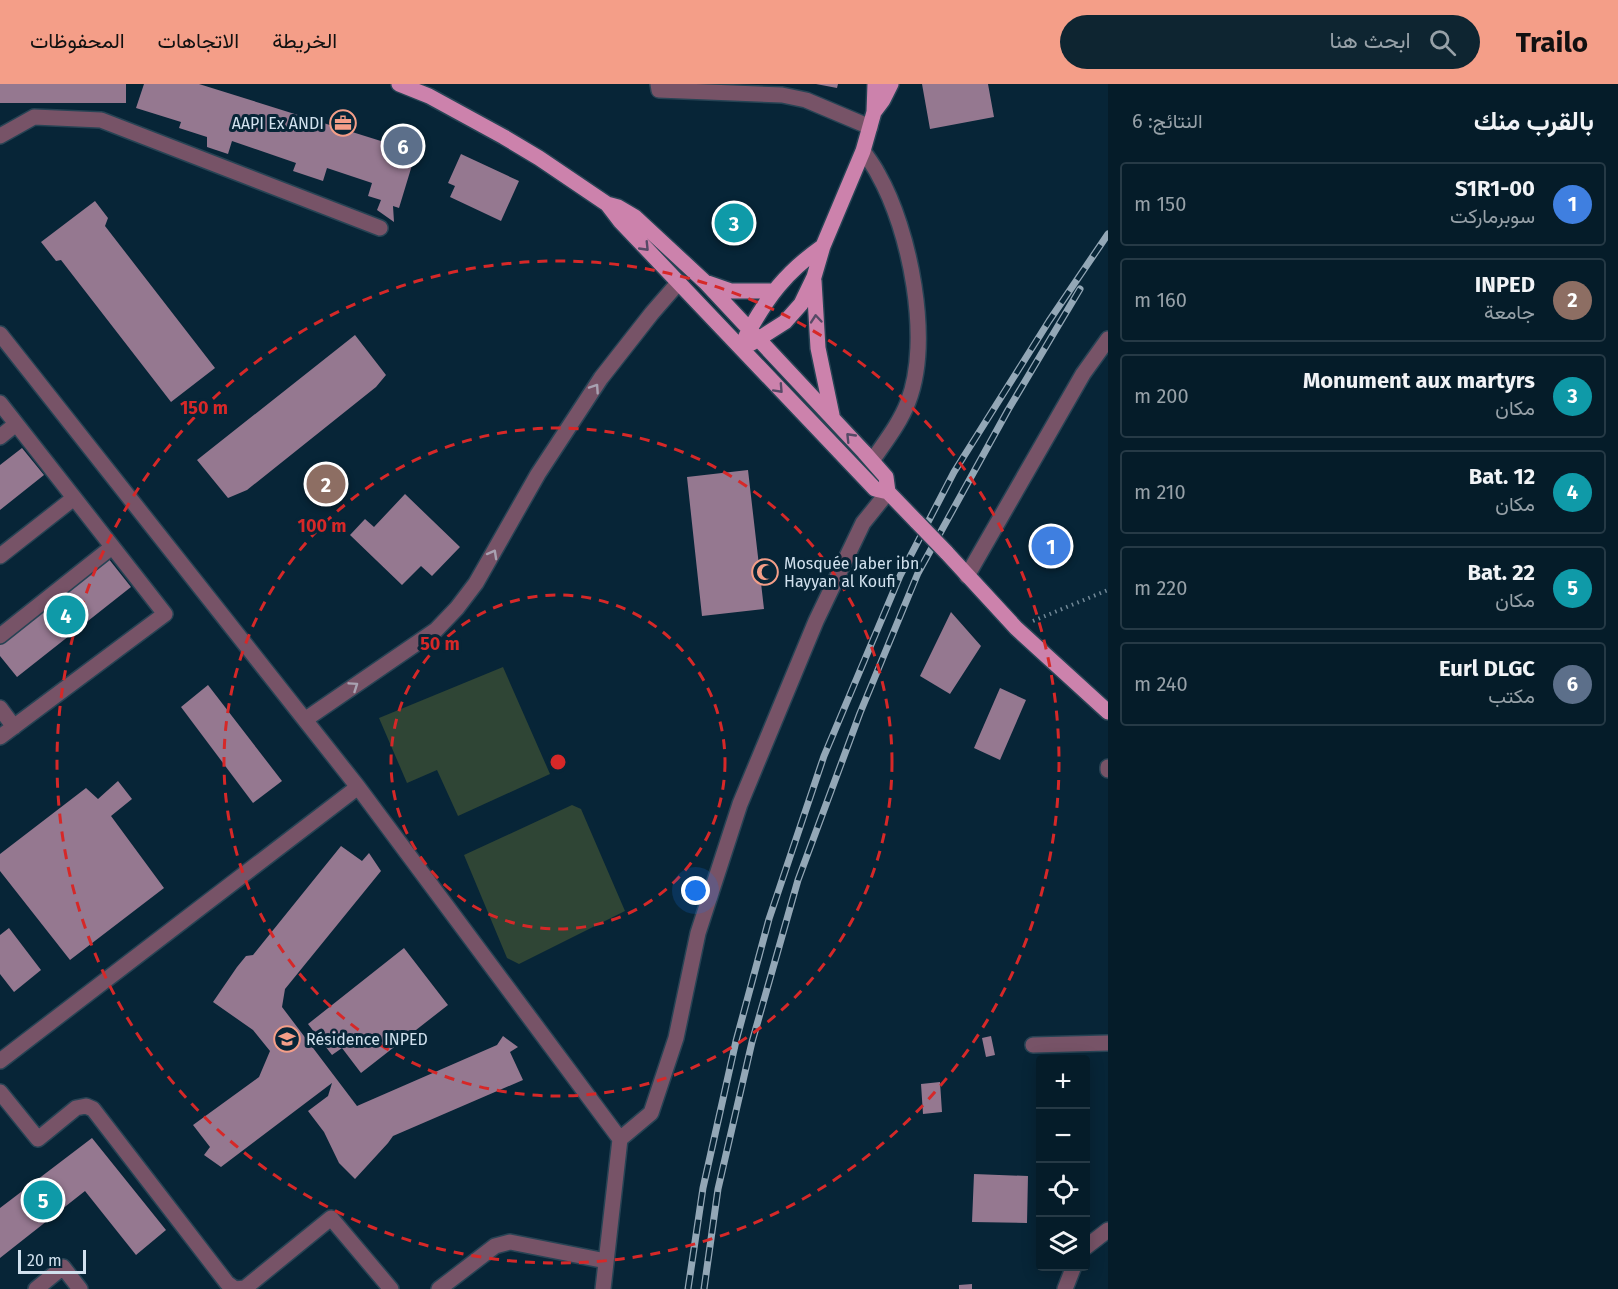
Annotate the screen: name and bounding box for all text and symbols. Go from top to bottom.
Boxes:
search box [1060,15,1480,69]
icon: search [1426,26,1459,59]
text: Trailo [1516,26,1588,59]
text: ابحث هنا [1329,27,1411,54]
text: المحفوظات [30,28,125,54]
text: الاتجاهات [158,28,239,54]
text: الخريطة [272,28,337,54]
text: بالقرب منك [1474,106,1594,137]
office icon: AAPI Ex ANDI [328,108,358,138]
text: النتائج: 6 [1132,109,1203,133]
place label: AAPI Ex ANDI [232,114,324,133]
pin: 6 [384,124,422,168]
text: S1R1-00 [1455,175,1535,202]
text: 150 m [1134,192,1186,216]
text: 1 [1568,192,1577,216]
pin: 3 [714,200,754,246]
text: سوبرماركت [1450,204,1535,228]
one-way arrow [638,240,649,251]
text: INPED [1475,271,1535,298]
text: 160 m [1134,288,1187,312]
text: 2 [1567,288,1578,312]
text: جامعة [1484,300,1535,324]
one-way arrow [810,314,823,323]
text: Monument aux martyrs [1303,367,1535,394]
one-way arrow [588,383,599,394]
one-way arrow [772,383,783,393]
text: 200 m [1134,384,1189,408]
text: 3 [1567,384,1578,408]
text: مكان [1495,396,1535,420]
text: 150 m [180,397,228,419]
one-way arrow [847,434,858,445]
pin: 2 [306,462,346,506]
text: Bat. 12 [1469,463,1535,490]
text: 210 m [1134,480,1186,504]
text: 4 [1567,480,1578,504]
text: مكان [1495,492,1535,516]
text: 100 m [298,515,346,537]
pin: 1 [1032,524,1070,568]
one-way arrow [486,550,497,560]
place label: Mosquée Jaber ibn Hayyan al Koufi [784,554,919,591]
mosque icon: Mosquée Jaber ibn Hayyan al Koufi [750,557,780,587]
text: Bat. 22 [1467,559,1535,586]
text: 220 m [1134,576,1187,600]
text: 5 [1567,576,1578,600]
text: مكان [1495,588,1535,612]
pin: 4 [46,592,86,638]
text: 50 m [420,633,460,655]
text: Eurl DLGC [1439,655,1535,682]
text: 240 m [1134,672,1188,696]
text: 6 [1567,672,1578,696]
one-way arrow [347,682,358,693]
text: مكتب [1488,684,1535,708]
centre of rings [548,752,568,772]
your location [681,876,710,905]
school or university icon: Résidence INPED [272,1024,302,1054]
place label: Résidence INPED [306,1030,428,1049]
map controls [1036,1055,1090,1271]
button: + [1036,1055,1090,1109]
button: − [1036,1109,1090,1163]
button: locate [1036,1163,1090,1217]
pin: 5 [24,1178,63,1222]
button: layers [1036,1217,1090,1271]
scale bar [18,1247,86,1274]
text: 20 m [27,1251,62,1270]

